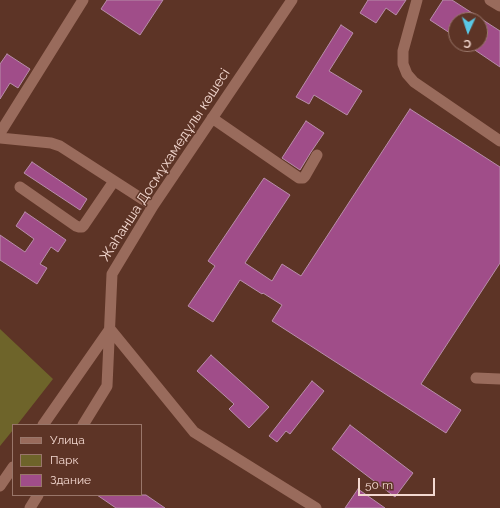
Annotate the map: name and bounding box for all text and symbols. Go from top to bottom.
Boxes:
north arrow [448,12,488,52]
text: С [463,37,472,50]
street label: Жаһанша Досмұхамедұлы көшесі [96,66,234,264]
legend [12,424,142,496]
text: Улица [50,433,85,447]
text: Парк [50,453,79,467]
scale bar [360,470,437,496]
text: Здание [50,473,91,487]
text: 50 m [365,478,393,492]

